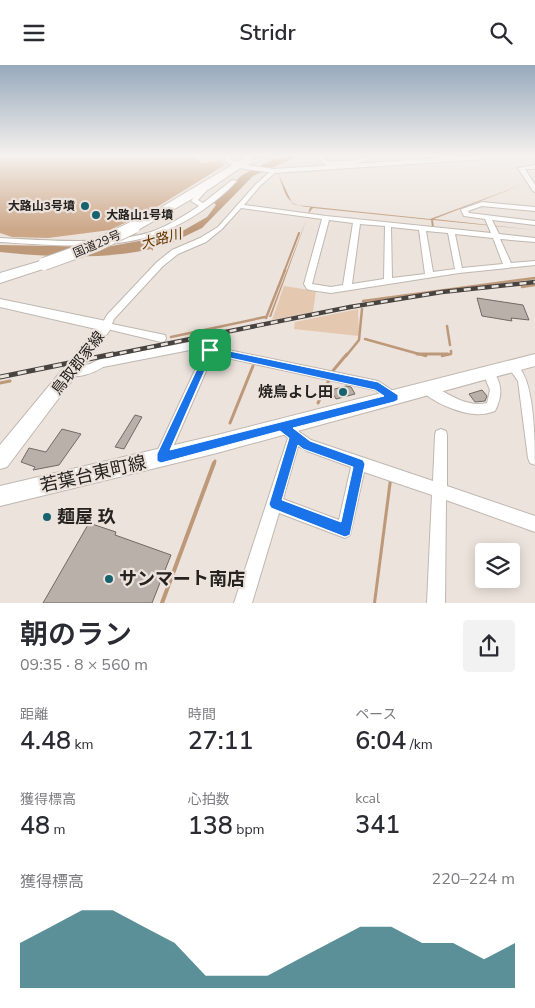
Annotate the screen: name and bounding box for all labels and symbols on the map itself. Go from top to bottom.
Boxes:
place label: 大路山3号墳 [8,198,75,214]
marker: 大路山3号墳 [79,200,91,212]
place label: 大路山1号墳 [106,207,173,223]
marker: 大路山1号墳 [90,209,102,221]
water label: 大路川 [138,224,186,254]
street label: 国道29号 [71,227,123,261]
street label: 鳥取郡家線 [47,327,109,399]
pin [189,329,231,371]
place label: 焼鳥よし田 [258,382,333,402]
marker: 焼鳥よし田 [337,386,349,398]
street label: 若葉台東町線 [38,450,148,498]
place label: 麺屋 玖 [57,505,116,529]
marker: 麺屋 玖 [41,511,53,523]
place label: サンマート南店 [119,567,245,591]
marker: サンマート南店 [103,573,115,585]

